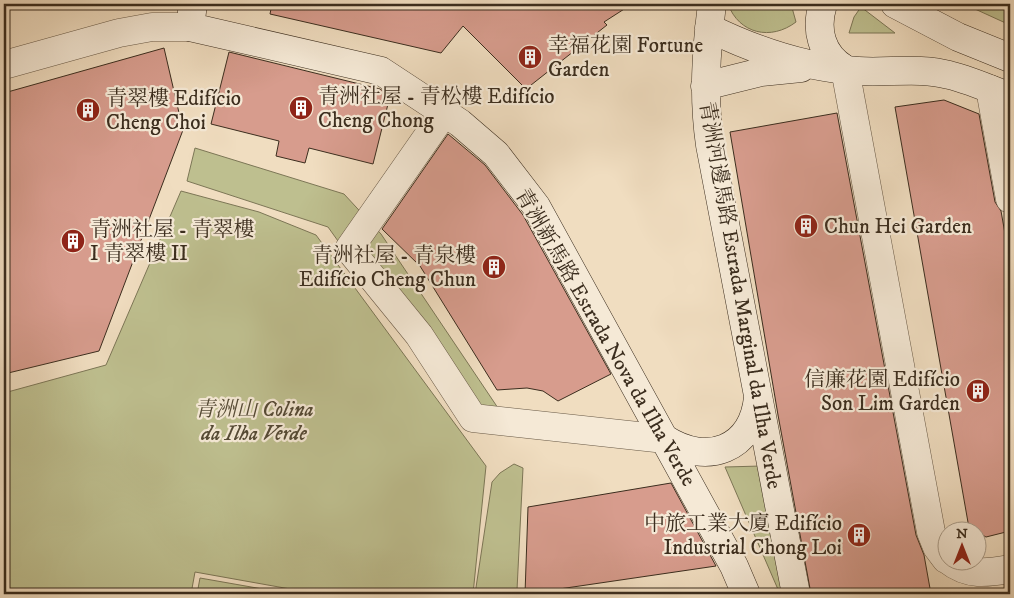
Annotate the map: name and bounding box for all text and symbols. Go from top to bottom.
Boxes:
place label: 幸福花園 Fortune Garden [548,33,703,83]
building icon: 幸福花園 Fortune Garden [517,44,543,70]
place label: 青洲社屋 - 青松樓 Edifício Cheng Chong [318,84,555,134]
place label: 青翠樓 Edifício Cheng Choi [106,86,241,136]
building icon: 青洲社屋 - 青松樓 Edifício Cheng Chong [288,95,314,121]
building icon: 青翠樓 Edifício Cheng Choi [75,97,101,123]
street label: 青洲河邊馬路 Estrada Marginal da Ilha Verde [693,99,787,491]
street label: 青洲新馬路 Estrada Nova da Ilha Verde [509,184,701,491]
building icon: Chun Hei Garden [793,213,819,239]
place label: Chun Hei Garden [824,214,972,240]
place label: 青洲社屋 - 青翠樓 I 青翠樓 II [90,217,255,267]
building icon: 青洲社屋 - 青翠樓 I 青翠樓 II [60,228,86,254]
place label: 青洲社屋 - 青泉樓 Edifício Cheng Chun [299,243,476,293]
building icon: 青洲社屋 - 青泉樓 Edifício Cheng Chun [481,254,507,280]
place label: 信廉花園 Edifício Son Lim Garden [804,367,960,417]
building icon: 信廉花園 Edifício Son Lim Garden [965,378,991,404]
park label: 青洲山 Colina da Ilha Verde [194,397,314,447]
place label: 中旅工業大廈 Edifício Industrial Chong Loi [644,511,842,561]
north arrow [936,520,986,570]
building icon: 中旅工業大廈 Edifício Industrial Chong Loi [846,522,872,548]
text: N [956,525,968,543]

